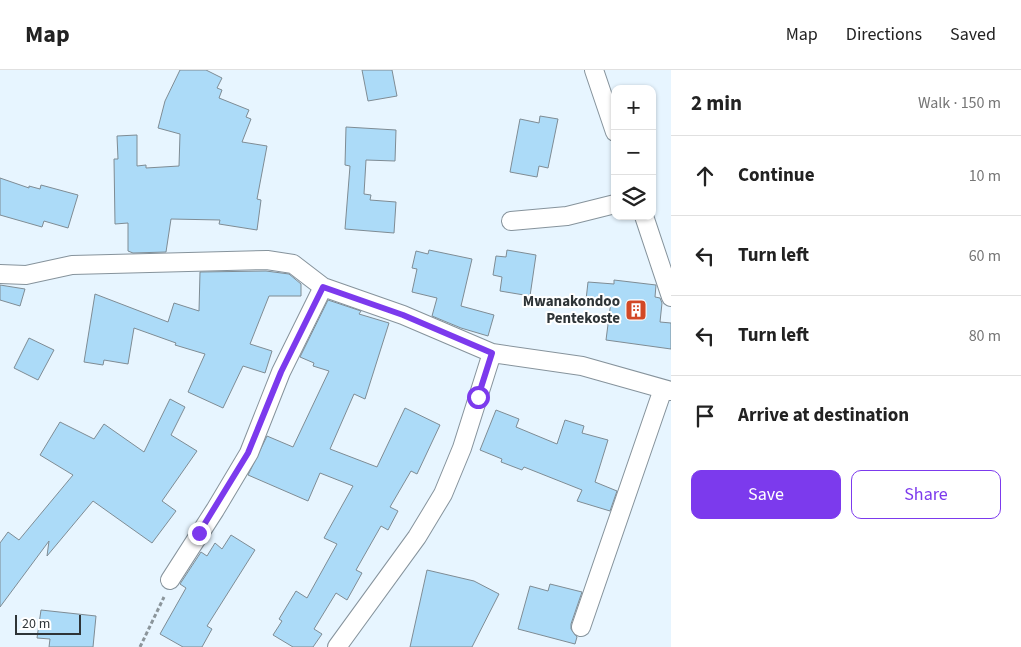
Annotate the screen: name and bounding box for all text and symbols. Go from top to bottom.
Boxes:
text: Map [25,17,70,52]
text: Map [786,22,818,47]
text: Directions [846,22,922,47]
text: Saved [950,22,996,47]
map controls [611,85,656,220]
button: + [611,85,656,130]
text: 2 min [691,88,742,118]
text: Walk · 150 m [918,92,1001,114]
button: − [611,130,656,175]
icon: ahead [691,162,719,190]
text: Continue [738,162,815,189]
text: 10 m [969,165,1001,187]
button: layers [611,175,656,220]
icon: left [691,242,719,270]
text: Turn left [738,242,809,269]
text: 60 m [969,245,1001,267]
place label: Mwanakondoo Pentekoste [523,291,620,329]
building icon: Mwanakondoo Pentekoste [624,298,648,322]
icon: left [691,322,719,350]
text: Turn left [738,322,809,349]
text: 80 m [969,325,1001,347]
route start [467,386,490,409]
icon: arrive [691,402,719,430]
text: Arrive at destination [738,402,909,429]
button: Save [691,470,841,519]
button: Share [851,470,1001,519]
route end [188,522,211,545]
scale bar [15,612,81,635]
text: 20 m [22,614,50,634]

